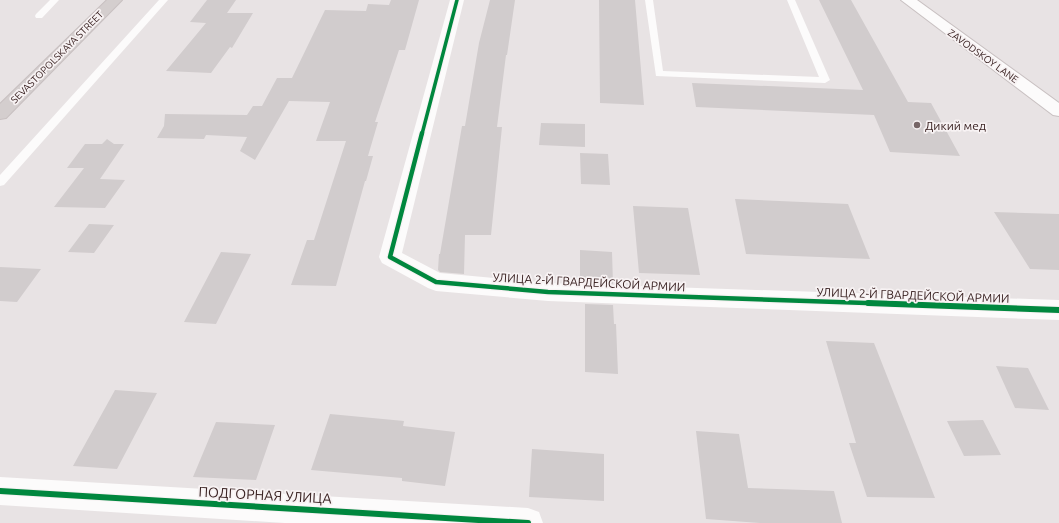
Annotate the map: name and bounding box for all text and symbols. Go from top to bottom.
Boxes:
street label: SEVASTOPOLSKAYA STREET [9,8,106,105]
street label: ZAVODSKOY LANE [946,27,1021,85]
place label: Дикий мед [925,119,986,132]
marker: Дикий мед [912,120,922,130]
street label: УЛИЦА 2-Й ГВАРДЕЙСКОЙ АРМИИ [492,270,686,294]
street label: УЛИЦА 2-Й ГВАРДЕЙСКОЙ АРМИИ [816,285,1010,305]
street label: ПОДГОРНАЯ УЛИЦА [198,484,332,506]

